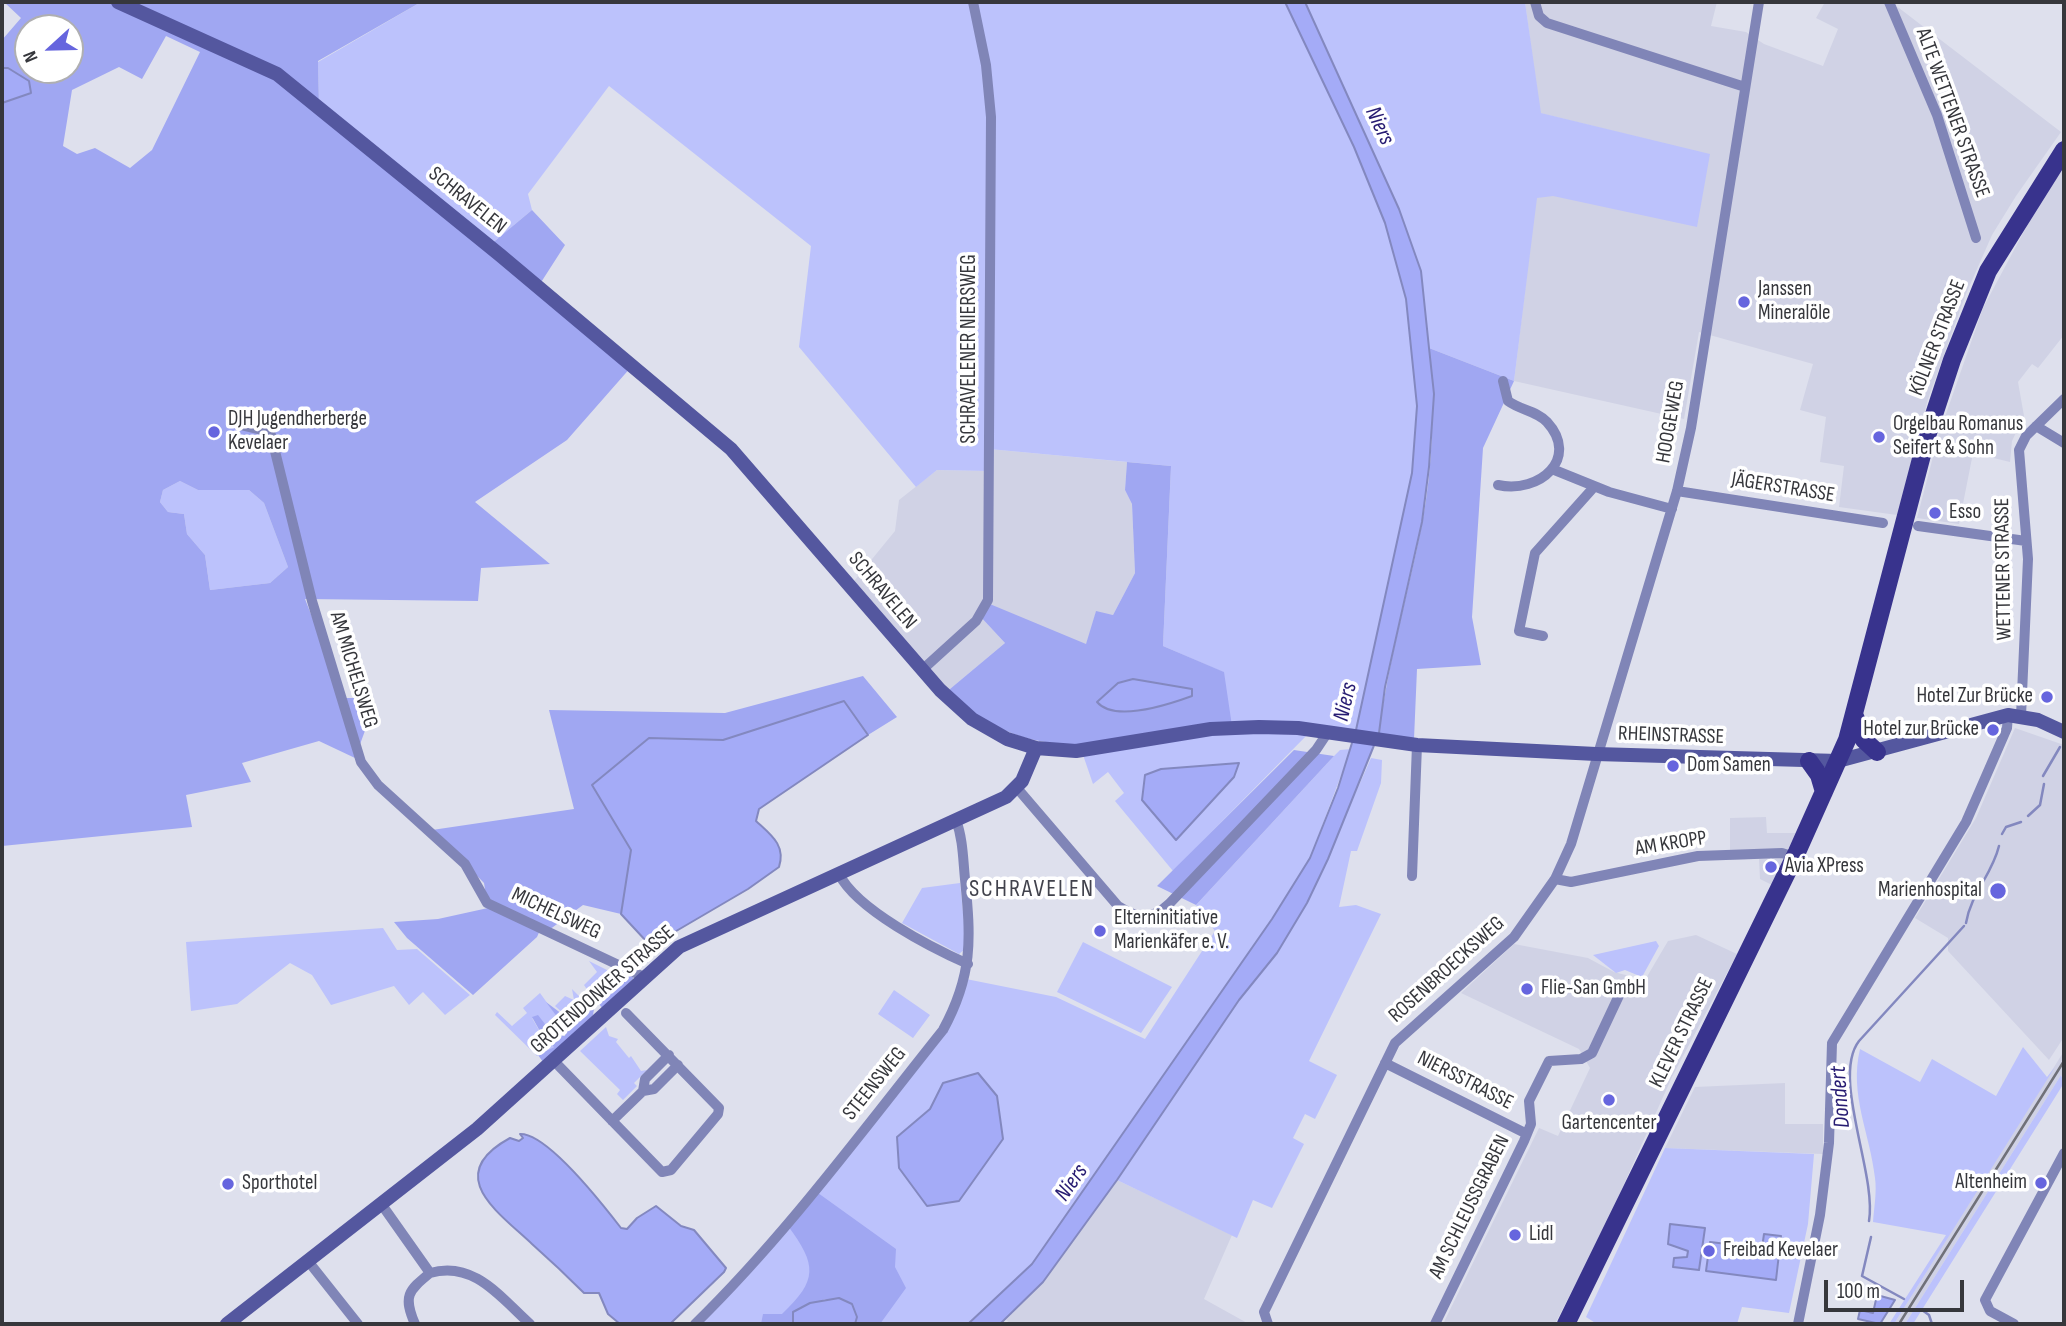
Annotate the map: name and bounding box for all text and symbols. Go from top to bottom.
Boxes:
north arrow [14,14,84,84]
street label: ALTE WETTENER STRASSE [1910,25,1994,201]
text: N [18,47,43,65]
water label: Niers [1358,102,1400,150]
street label: SCHRAVELEN [423,162,511,240]
street label: SCHRAVELENER NIERSWEG [957,254,983,444]
place label: Janssen Mineralöle [1758,277,1831,327]
street label: KÖLNER STRASSE [1904,277,1972,399]
marker: Janssen Mineralöle [1736,294,1752,310]
street label: HOOGEWEG [1651,379,1691,465]
place label: DJH Jugendherberge Kevelaer [228,407,367,457]
place label: Orgelbau Romanus Seifert & Sohn [1893,412,2023,462]
marker: DJH Jugendherberge Kevelaer [206,424,222,440]
marker: Orgelbau Romanus Seifert & Sohn [1871,429,1887,445]
street label: JÄGERSTRASSE [1730,467,1836,509]
street label: WETTENER STRASSE [1990,497,2018,641]
place label: Esso [1949,500,1981,526]
marker: Esso [1927,505,1943,521]
street label: SCHRAVELEN [842,547,922,635]
street label: AM MICHELSWEG [323,609,383,731]
water label: Niers [1328,680,1364,724]
place label: Hotel Zur Brücke [1916,684,2033,710]
marker: Hotel Zur Brücke [2039,689,2055,705]
place label: Hotel zur Brücke [1863,717,1979,743]
street label: RHEINSTRASSE [1618,722,1724,750]
marker: Hotel zur Brücke [1985,722,2001,738]
place label: Dom Samen [1687,753,1771,779]
marker: Dom Samen [1665,758,1681,774]
street label: AM KROPP [1634,826,1708,862]
place label: Avia XPress [1785,854,1864,880]
marker: Avia XPress [1763,859,1779,875]
district label: SCHRAVELEN [970,876,1094,904]
place label: Marienhospital [1878,878,1982,904]
marker: Marienhospital [1988,881,2008,901]
street label: MICHELSWEG [507,882,605,946]
place label: Elterninitiative Marienkäfer e. V. [1114,906,1229,956]
street label: ROSENBROECKSWEG [1384,911,1510,1029]
street label: GROTENDONKER STRASSE [526,921,680,1059]
marker: Elterninitiative Marienkäfer e. V. [1092,923,1108,939]
street label: KLEVER STRASSE [1645,974,1719,1092]
place label: Flie-San GmbH [1541,976,1646,1002]
marker: Flie-San GmbH [1519,981,1535,997]
street label: STEENSWEG [838,1042,912,1126]
street label: NIERSSTRASSE [1413,1046,1517,1116]
water label: Dondert [1825,1065,1857,1129]
marker: Gartencenter [1601,1092,1617,1108]
place label: Gartencenter [1561,1111,1657,1137]
street label: AM SCHLEUSSGRABEN [1424,1131,1516,1283]
water label: Niers [1049,1159,1095,1207]
place label: Altenheim [1955,1170,2027,1196]
place label: Sporthotel [242,1171,317,1197]
marker: Altenheim [2033,1175,2049,1191]
marker: Sporthotel [220,1176,236,1192]
place label: Lidl [1529,1222,1553,1248]
marker: Lidl [1507,1227,1523,1243]
place label: Freibad Kevelaer [1723,1238,1838,1264]
marker: Freibad Kevelaer [1701,1243,1717,1259]
scale bar [1828,1266,1968,1310]
text: 100 m [1837,1279,1880,1304]

